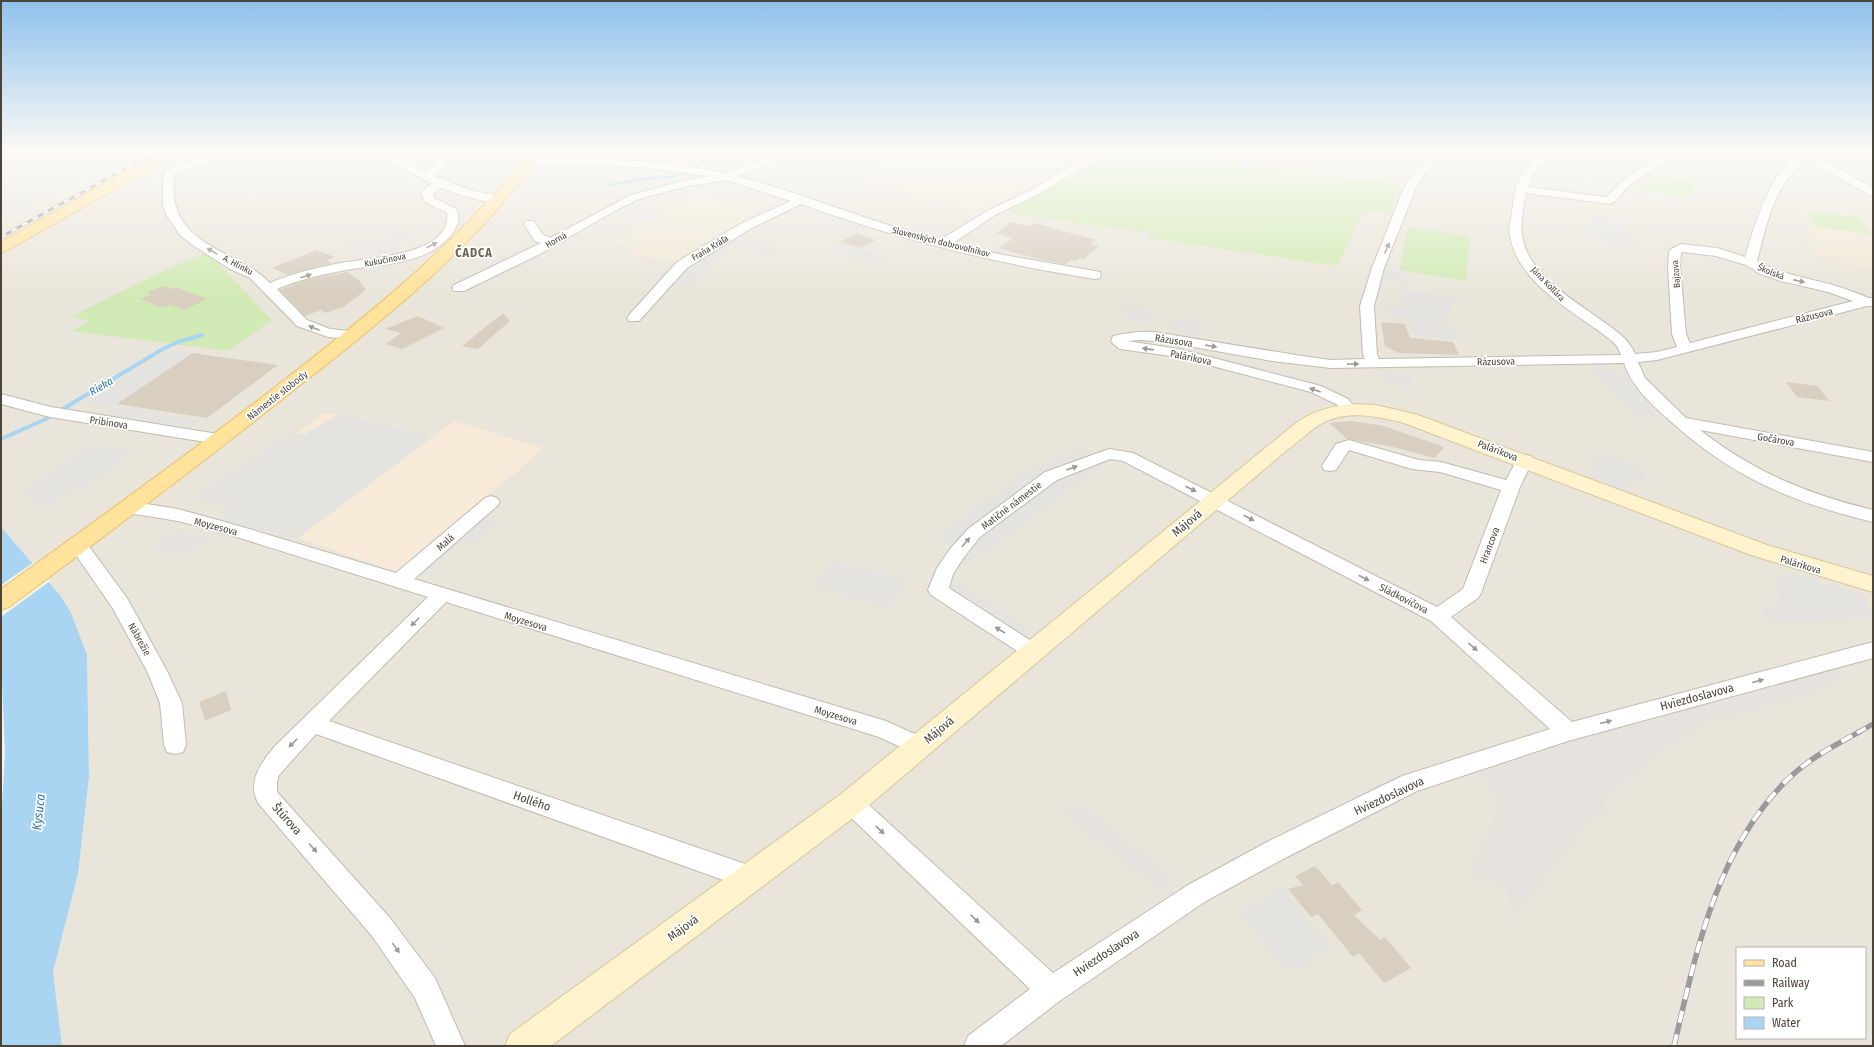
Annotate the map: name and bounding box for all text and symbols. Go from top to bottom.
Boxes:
street label: Slovenských dobrovoľníkov [891,225,991,259]
street label: Horná [544,230,569,250]
street label: Fraňa Kráľa [690,233,731,263]
one-way arrow [426,242,437,248]
one-way arrow [1384,242,1390,253]
district label: ČADCA [455,244,493,260]
one-way arrow [206,248,218,255]
street label: Kukučínova [363,251,407,269]
street label: A. Hlinku [221,253,255,277]
street label: Bajzova [1670,259,1682,288]
street label: Školská [1756,261,1787,282]
street label: Jána Kollára [1529,265,1567,304]
one-way arrow [301,273,313,279]
one-way arrow [1793,279,1805,285]
street label: Rázusova [1794,306,1834,326]
one-way arrow [308,325,320,331]
street label: Rázusova [1154,332,1194,350]
one-way arrow [1205,343,1217,349]
one-way arrow [1142,346,1154,352]
street label: Palárikova [1169,348,1213,368]
street label: Rázusova [1477,356,1515,368]
one-way arrow [1347,361,1360,367]
street label: Námestie slobody [245,368,311,423]
water label: Rieka [87,374,116,398]
one-way arrow [1309,386,1321,392]
street label: Pribinova [89,414,129,432]
street label: Gočárova [1756,431,1796,449]
street label: Palárikova [1476,438,1519,464]
one-way arrow [1066,464,1078,470]
street label: Matičné námestie [979,479,1044,532]
one-way arrow [1185,486,1197,492]
street label: Májová [1169,506,1205,539]
street label: Moyzesova [193,515,239,539]
one-way arrow [1243,515,1255,522]
street label: Hrancova [1478,525,1502,565]
street label: Malá [434,532,457,554]
one-way arrow [962,537,971,547]
street label: Palárikova [1779,553,1823,577]
one-way arrow [1359,575,1370,581]
street label: Sládkovičova [1377,581,1430,616]
street label: Moyzesova [503,610,549,634]
one-way arrow [410,617,420,627]
street label: Nábrežie [125,621,153,658]
one-way arrow [994,626,1006,633]
one-way arrow [1468,643,1479,652]
one-way arrow [1753,678,1765,684]
street label: Hviezdoslavova [1659,680,1735,714]
street label: Moyzesova [813,704,859,728]
street label: Májová [921,713,957,746]
one-way arrow [1600,719,1612,725]
one-way arrow [288,738,298,748]
street label: Hviezdoslavova [1352,774,1426,818]
street label: Hollého [512,788,552,814]
water label: Kysuca [29,793,48,831]
street label: Štúrova [269,800,306,838]
one-way arrow [875,825,884,834]
one-way arrow [308,843,317,854]
street label: Májová [665,912,701,944]
one-way arrow [970,914,979,923]
street label: Hviezdoslavova [1071,927,1142,979]
one-way arrow [392,943,400,953]
legend [1736,947,1866,1039]
text: Road [1772,956,1797,970]
text: Railway [1772,976,1810,990]
text: Park [1772,996,1794,1010]
text: Water [1772,1016,1801,1030]

